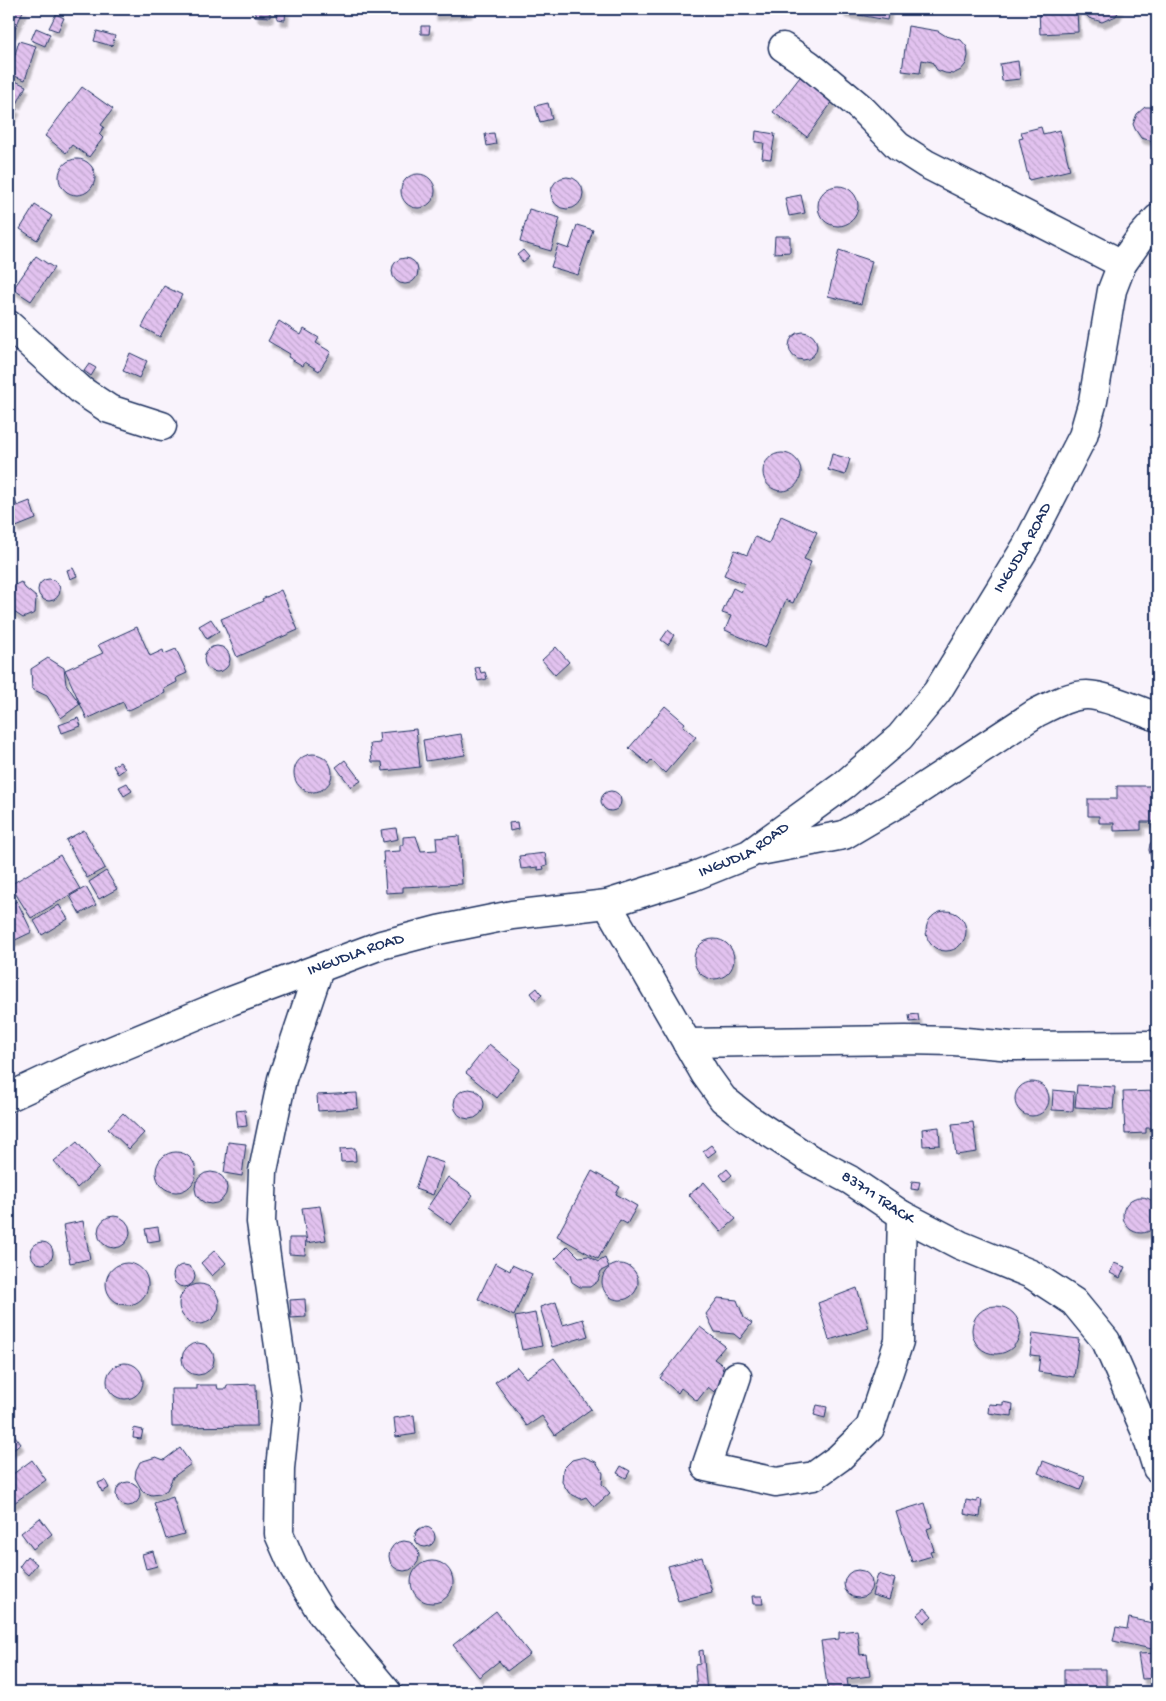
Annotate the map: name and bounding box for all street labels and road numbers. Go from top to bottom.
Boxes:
street label: INGUDLA ROAD [990,499,1057,597]
street label: INGUDLA ROAD [696,818,794,883]
street label: INGUDLA ROAD [305,930,407,981]
street label: 83711 TRACK [838,1168,919,1230]

